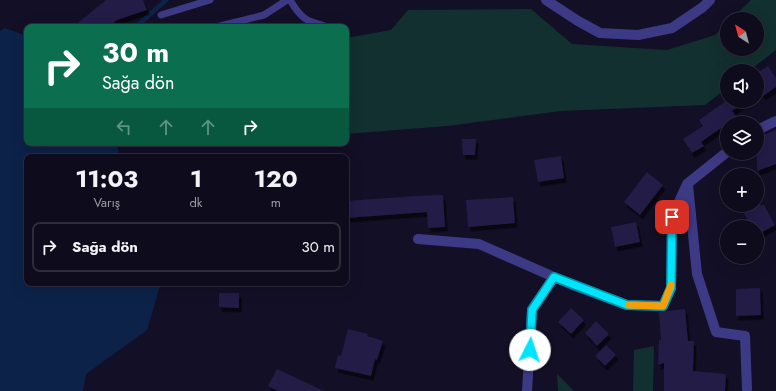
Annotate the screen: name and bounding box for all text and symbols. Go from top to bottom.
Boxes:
north arrow [720,12,764,56]
map controls [720,12,764,264]
text: 30 m [102,32,169,73]
icon: right [36,40,88,92]
button: sound [720,64,764,108]
text: Sağa dön [102,70,174,96]
icon: left [113,116,135,138]
icon: ahead [155,116,177,138]
icon: ahead [197,116,219,138]
icon: right [239,116,261,138]
button: layers [720,116,764,160]
text: 11:03 [75,161,138,196]
text: 1 [190,161,202,196]
text: 120 [254,161,298,196]
button: + [720,168,764,212]
text: Varış [93,193,120,212]
text: dk [189,193,203,212]
text: m [271,193,281,212]
pin [655,200,689,234]
icon: arrive [661,206,683,228]
button: − [720,220,764,264]
icon: right [38,236,60,258]
text: Sağa dön [72,236,138,258]
text: 30 m [302,236,335,258]
position arrow [509,329,551,371]

